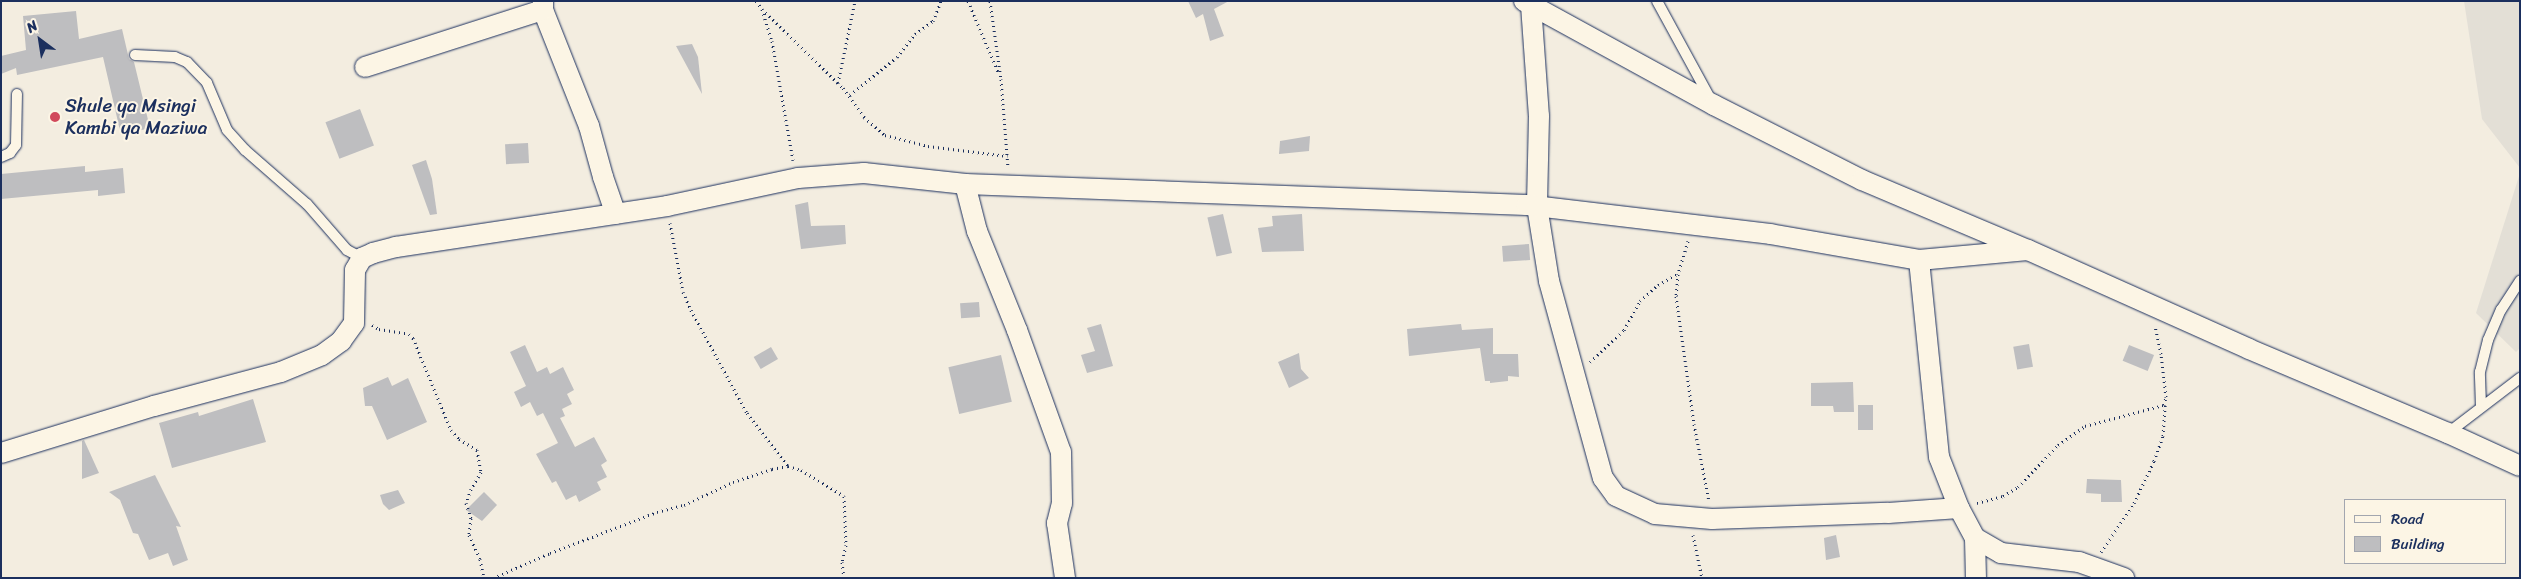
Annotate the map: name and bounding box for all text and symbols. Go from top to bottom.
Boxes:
text: N [21,14,43,40]
north arrow [15,15,65,65]
place label: Shule ya Msingi Kambi ya Maziwa [65,95,207,139]
marker: Shule ya Msingi Kambi ya Maziwa [49,111,61,123]
legend [2344,499,2506,564]
text: Road [2391,506,2423,532]
text: Building [2391,531,2445,557]

